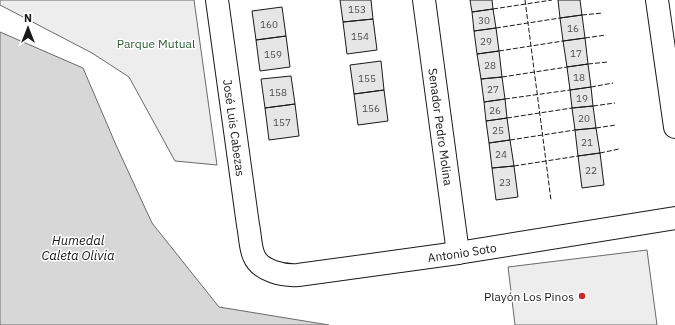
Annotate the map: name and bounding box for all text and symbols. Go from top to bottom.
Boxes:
house number: 153 [348,3,366,16]
north arrow [8,8,48,48]
text: N [24,11,32,25]
house number: 30 [478,14,490,27]
house number: 160 [260,18,278,31]
house number: 16 [567,22,579,35]
house number: 154 [351,30,369,43]
house number: 29 [480,35,492,48]
park label: Parque Mutual [117,36,195,51]
house number: 17 [570,47,582,60]
house number: 159 [264,48,282,61]
house number: 28 [484,59,496,72]
street label: Senador Pedro Molina [426,67,456,187]
house number: 18 [573,71,585,84]
house number: 155 [358,72,376,85]
street label: José Luis Cabezas [220,78,249,177]
house number: 27 [487,83,499,96]
house number: 158 [269,86,287,99]
house number: 19 [576,92,588,105]
house number: 156 [362,102,380,115]
house number: 26 [489,104,501,117]
house number: 20 [578,112,590,125]
house number: 157 [273,116,291,129]
house number: 25 [492,124,504,137]
house number: 21 [581,136,593,149]
house number: 24 [495,148,507,161]
house number: 22 [585,164,597,177]
house number: 23 [499,176,511,189]
water label: Humedal Caleta Olivia [41,232,115,264]
street label: Antonio Soto [427,239,498,265]
place label: Playón Los Pinos [484,289,574,304]
marker: Playón Los Pinos [577,291,587,301]

